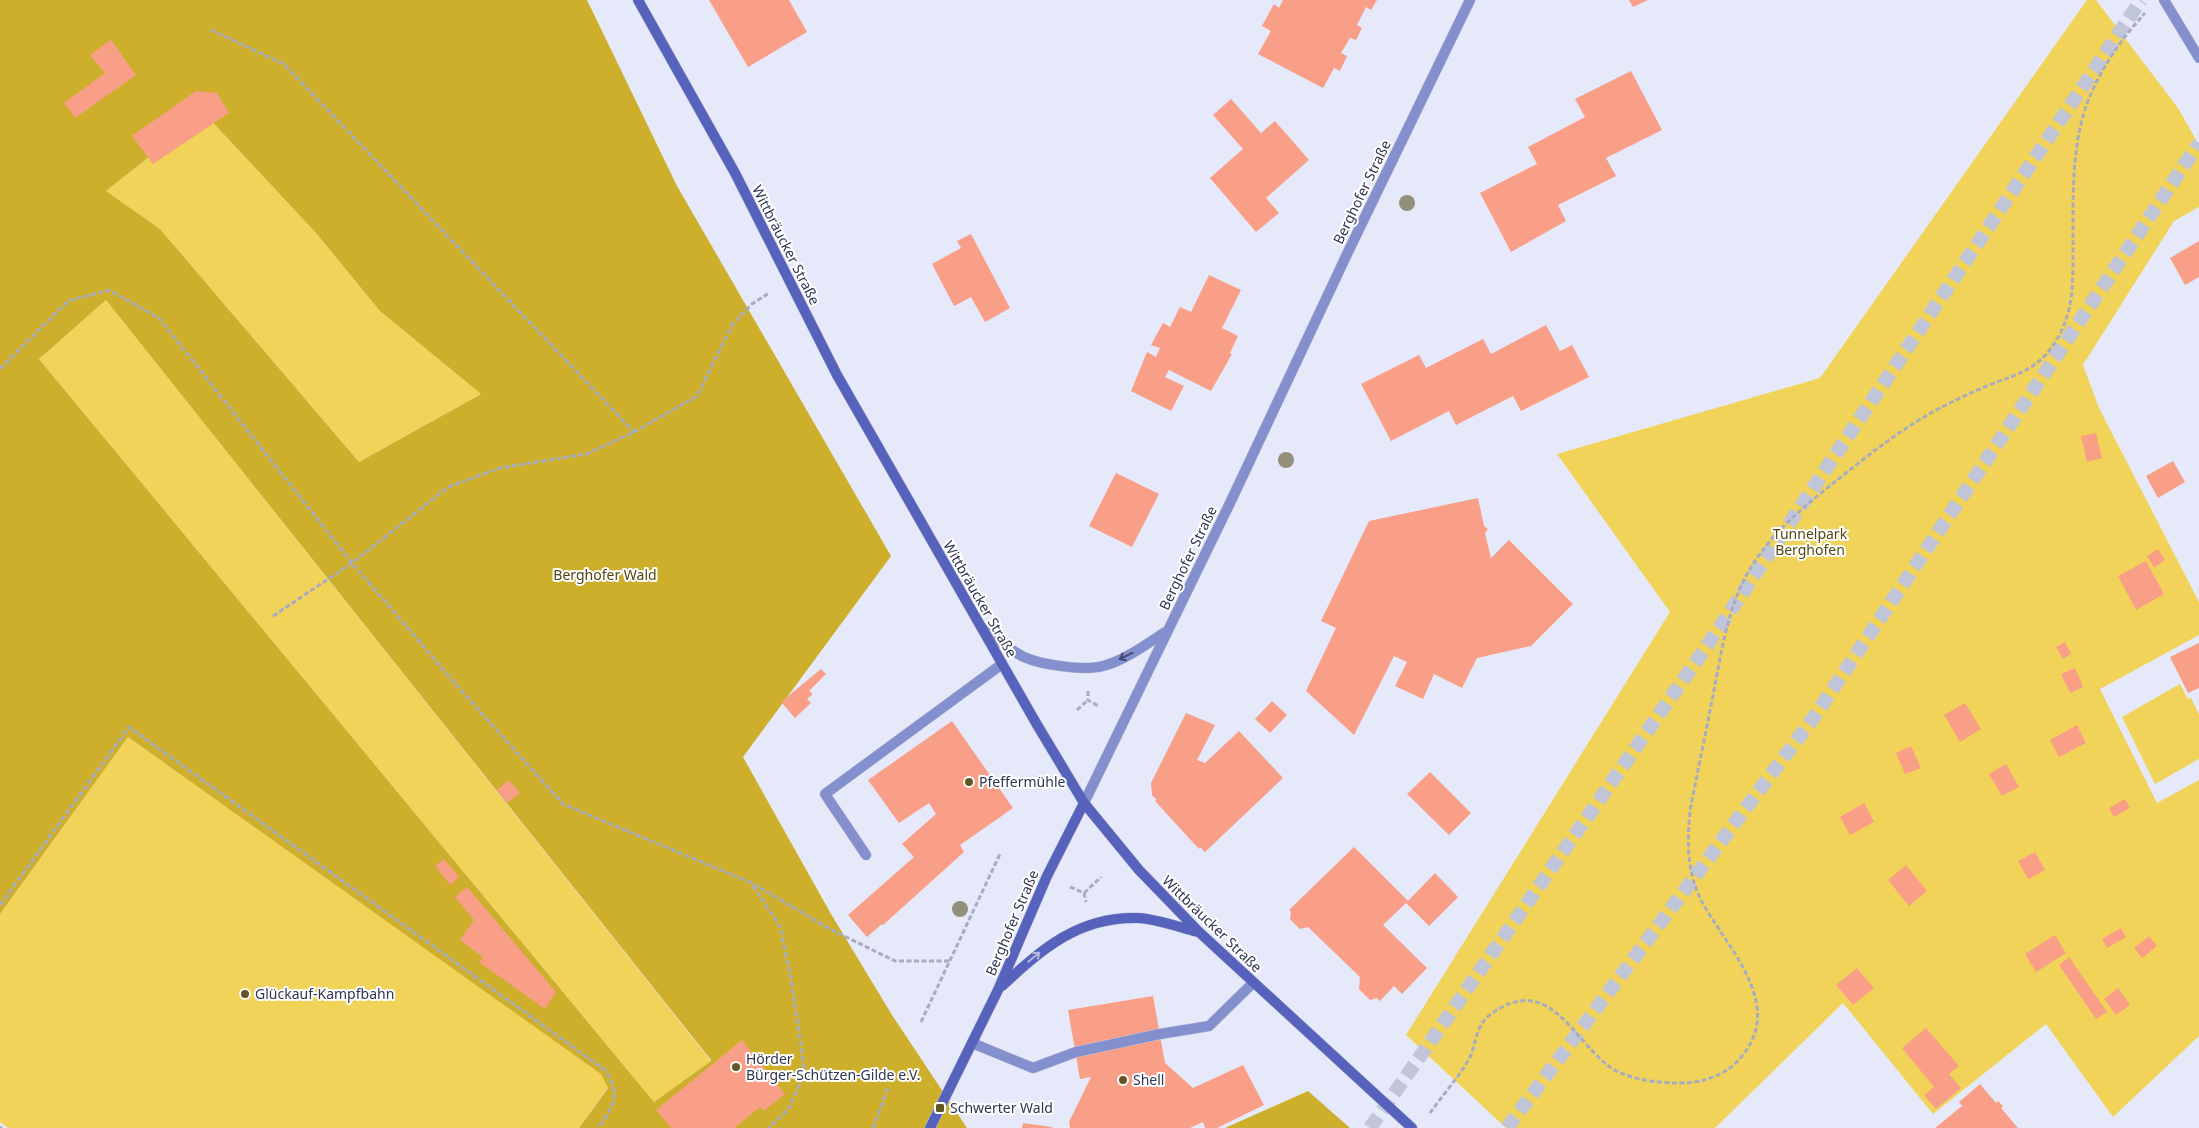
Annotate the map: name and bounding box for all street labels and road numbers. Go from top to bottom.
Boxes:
street label: Berghofer Straße [1328,137,1395,247]
street label: Wittbräucker Straße [748,182,825,308]
street label: Berghofer Straße [1154,503,1221,613]
street label: Wittbräucker Straße [939,537,1022,661]
street label: Berghofer Straße [981,867,1042,979]
street label: Wittbräucker Straße [1158,871,1266,976]

